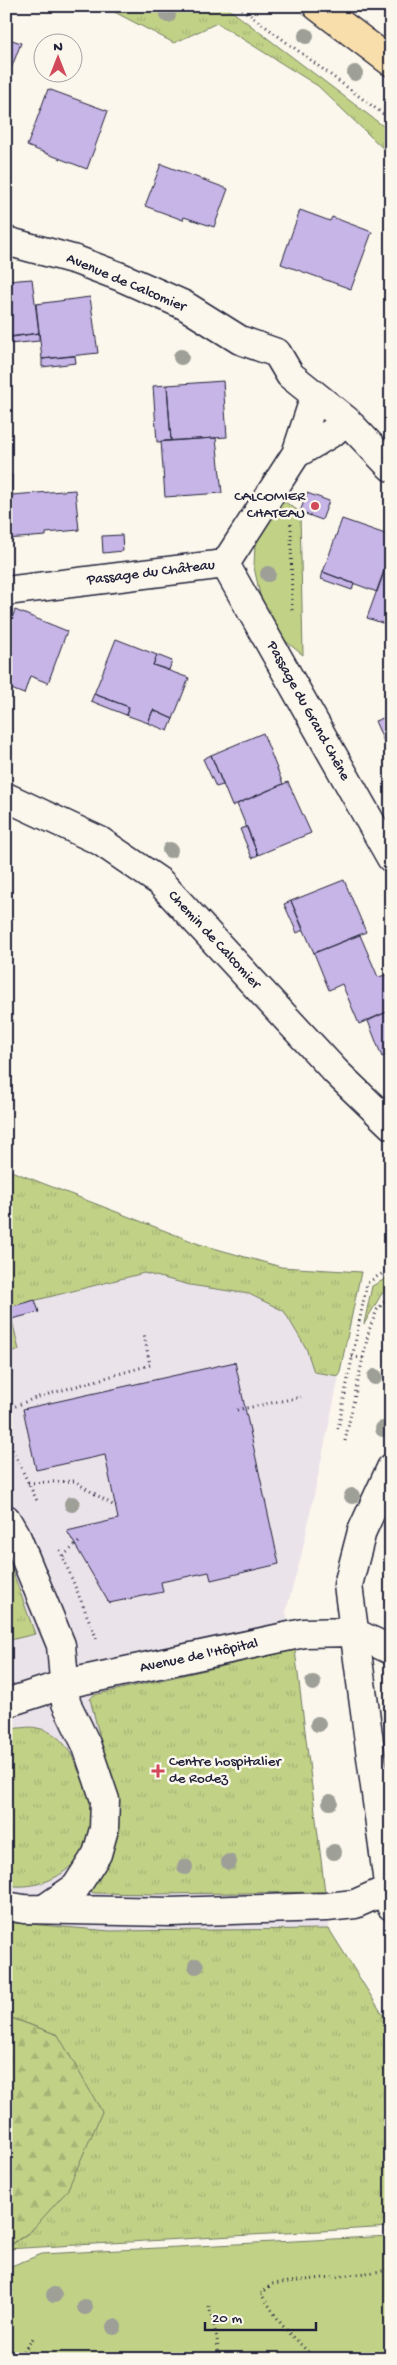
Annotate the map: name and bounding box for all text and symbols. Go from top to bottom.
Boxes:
north arrow [32,32,82,82]
text: N [53,39,63,56]
street label: Avenue de Calcomier [63,250,190,317]
place label: CALCOMIER CHATEAU [234,488,306,523]
marker: CALCOMIER CHATEAU [309,500,321,512]
street label: Passage du Château [85,556,216,590]
street label: Passage du Grand Chêne [262,637,354,784]
street label: Chemin de Calcomier [164,887,265,994]
street label: Avenue de l'Hôpital [138,1635,260,1677]
place label: Centre hospitalier de Rodez [169,1753,282,1788]
marker: Centre hospitalier de Rodez [151,1764,165,1778]
scale bar [205,2300,316,2332]
text: 20 m [212,2310,242,2328]

